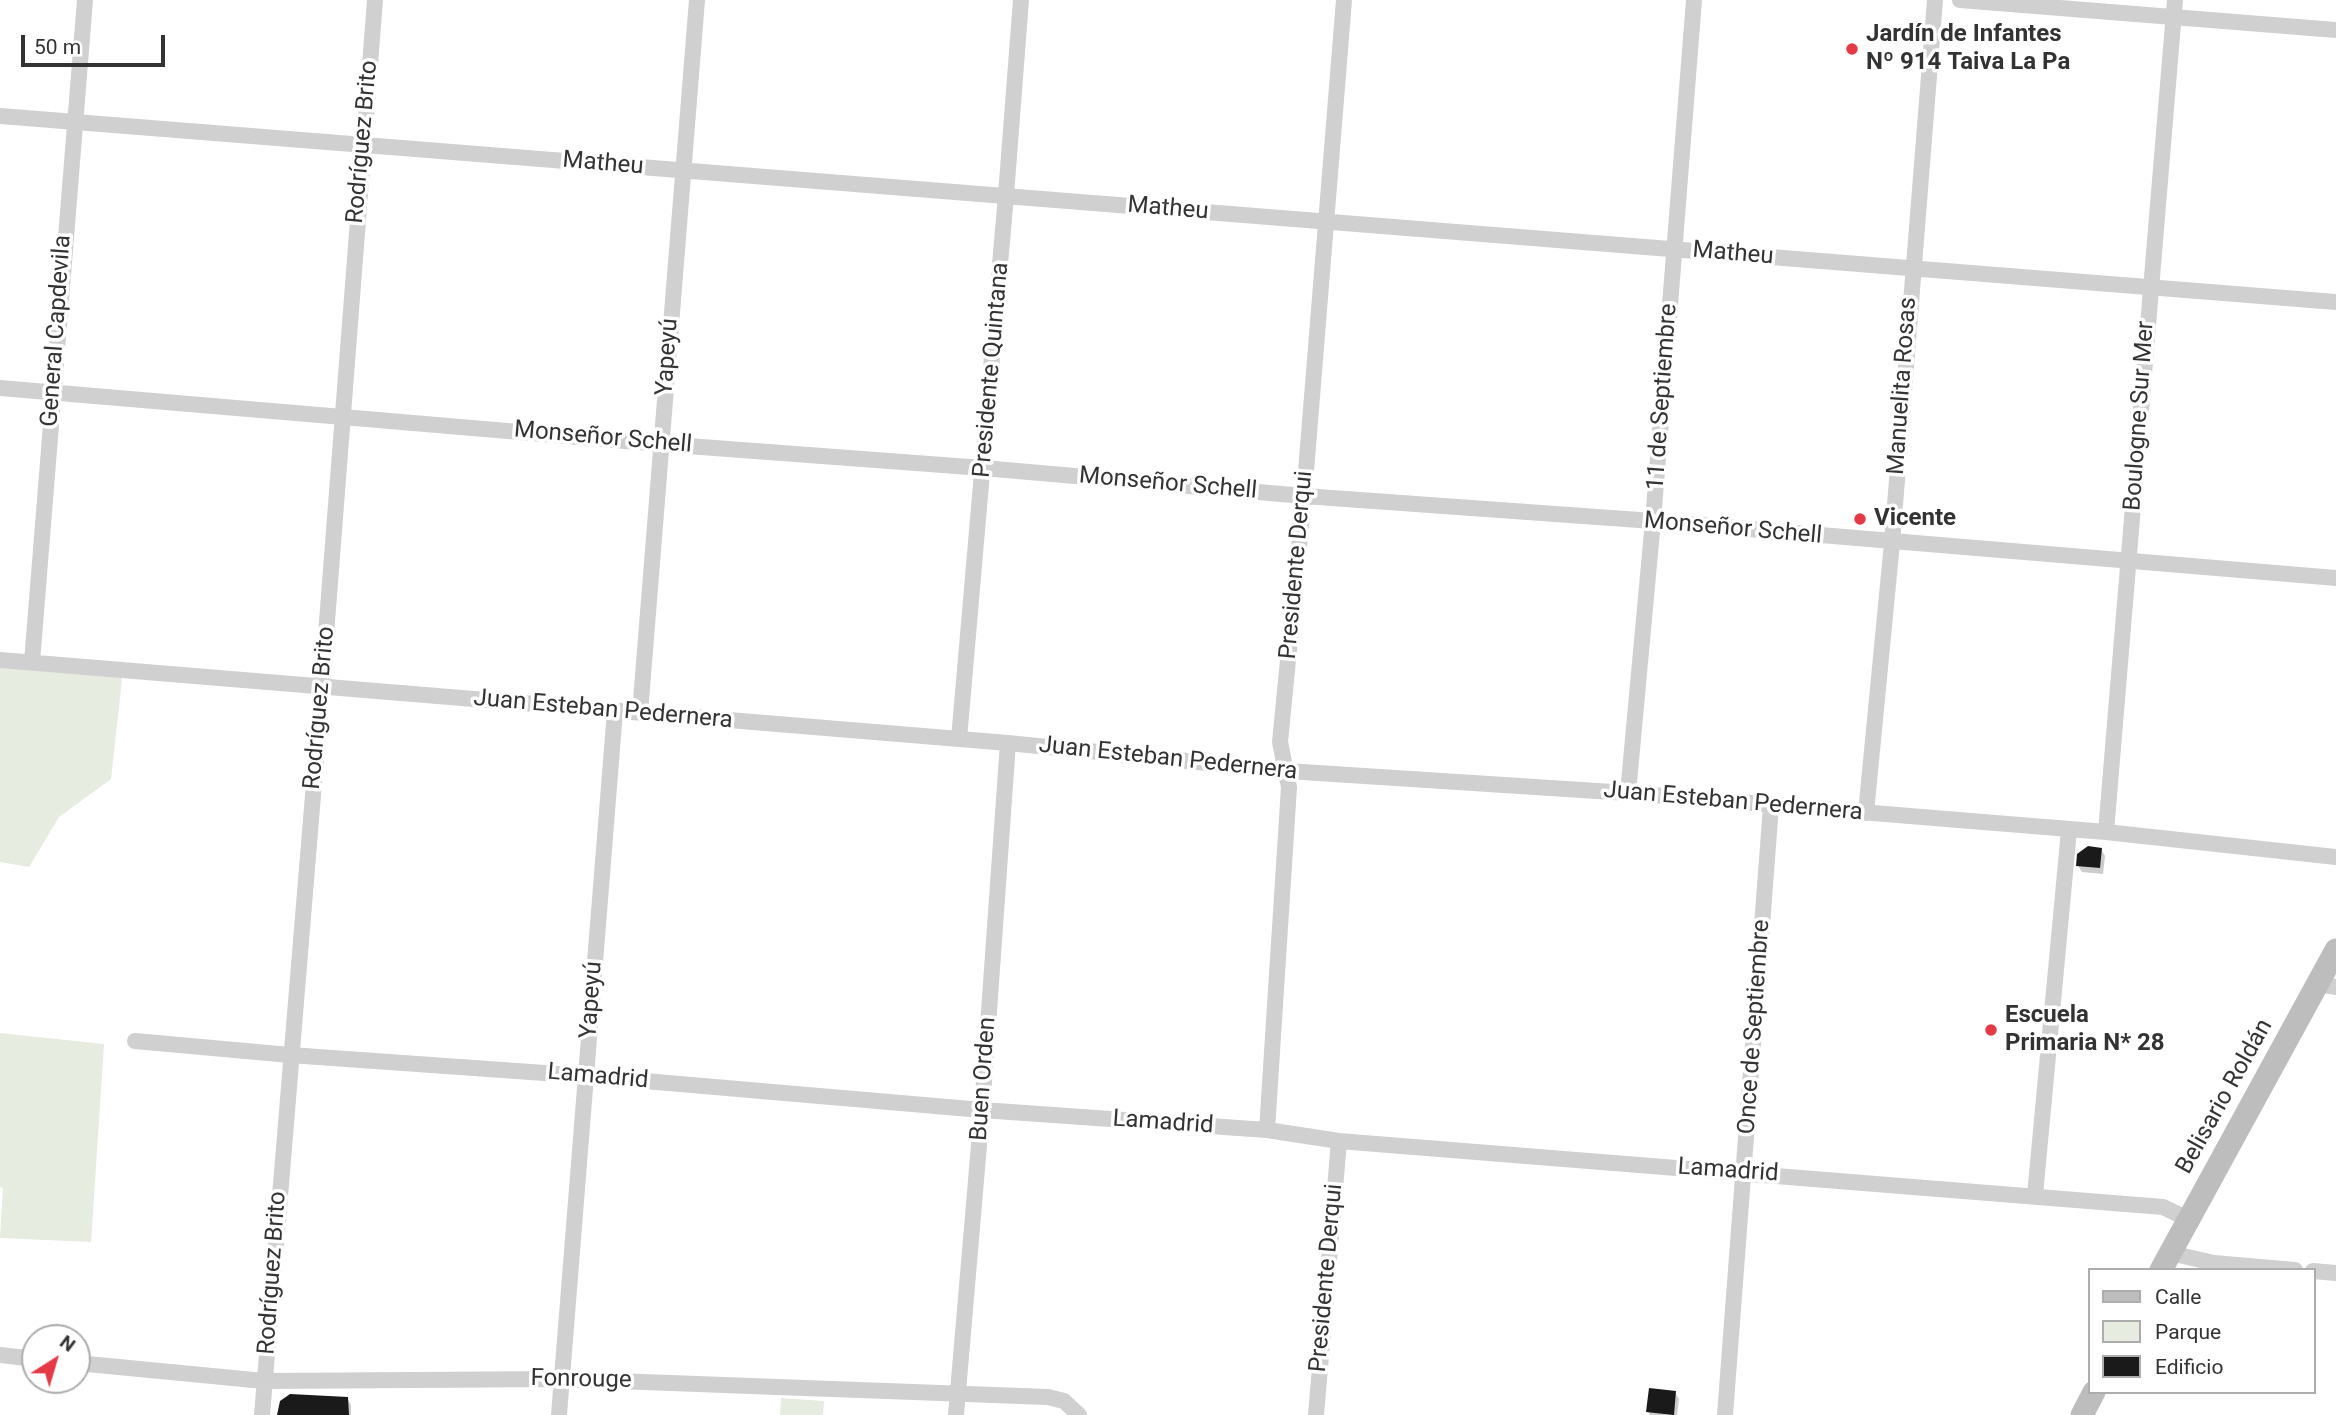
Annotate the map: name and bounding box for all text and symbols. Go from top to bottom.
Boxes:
scale bar [24,21,168,65]
place label: Jardín de Infantes Nº 914 Taiva La Pa [1866,21,2070,77]
text: 50 m [34,35,81,59]
marker: Jardín de Infantes Nº 914 Taiva La Pa [1844,41,1860,57]
street label: Rodríguez Brito [342,59,384,225]
street label: Matheu [561,146,645,182]
street label: Matheu [1126,191,1210,227]
street label: General Capdevila [36,234,78,428]
street label: Matheu [1691,236,1775,272]
street label: Presidente Quintana [968,261,1016,479]
street label: Manuelita Rosas [1882,296,1924,476]
street label: 11 de Septiembre [1642,303,1684,491]
street label: Yapeyú [651,317,685,397]
street label: Boulogne Sur Mer [2119,320,2161,512]
street label: Monseñor Schell [513,416,693,460]
street label: Monseñor Schell [1078,462,1258,506]
street label: Presidente Derqui [1274,470,1320,660]
place label: Vicente [1874,505,1956,533]
street label: Monseñor Schell [1643,507,1823,551]
marker: Vicente [1852,511,1868,527]
street label: Rodríguez Brito [299,625,341,791]
street label: Juan Esteban Pedernera [472,684,734,736]
street label: Juan Esteban Pedernera [1037,731,1299,787]
street label: Juan Esteban Pedernera [1602,776,1864,828]
street label: Once de Septiembre [1733,919,1777,1135]
street label: Yapeyú [575,960,609,1040]
place label: Escuela Primaria N* 28 [2005,1002,2165,1058]
street label: Belisario Roldán [2171,1015,2279,1179]
street label: Buen Orden [965,1016,1003,1142]
marker: Escuela Primaria N* 28 [1983,1022,1999,1038]
street label: Lamadrid [546,1058,650,1096]
street label: Lamadrid [1112,1105,1214,1141]
street label: Lamadrid [1677,1153,1779,1189]
street label: Presidente Derqui [1304,1183,1350,1373]
street label: Rodríguez Brito [253,1190,293,1356]
legend [2088,1268,2315,1394]
text: Calle [2155,1285,2201,1309]
text: Parque [2155,1320,2221,1344]
north arrow [21,1324,91,1394]
text: N [55,1330,80,1357]
text: Edificio [2155,1355,2223,1379]
street label: Fonrouge [530,1365,632,1395]

